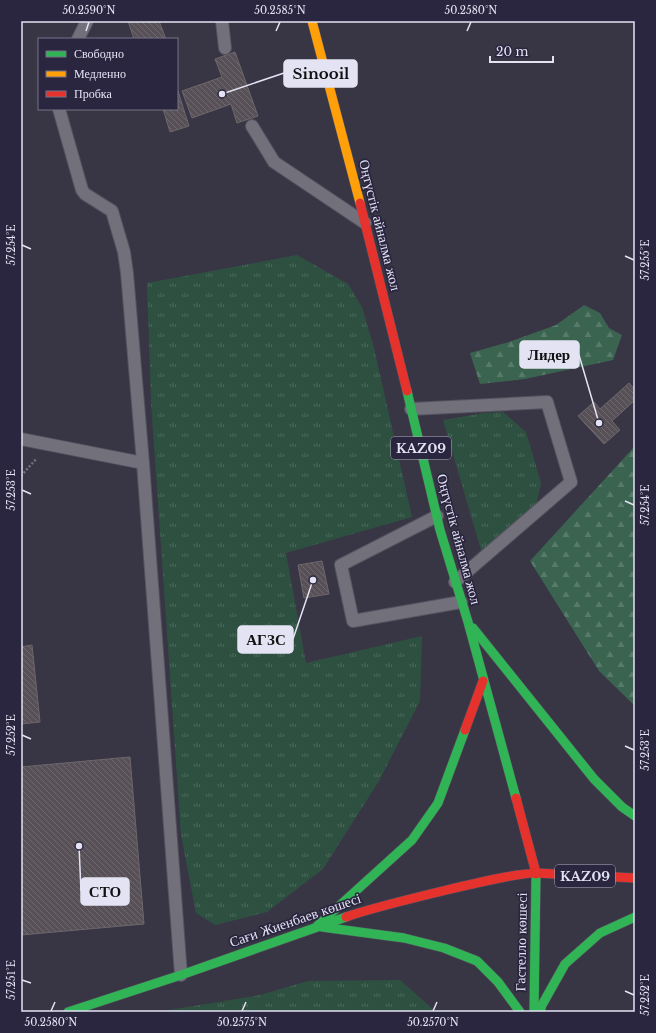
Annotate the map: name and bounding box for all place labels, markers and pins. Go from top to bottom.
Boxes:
callout: Sinooil [284,60,357,87]
callout: Лидер [520,341,579,368]
callout: АГЗС [238,626,293,653]
callout: СТО [81,878,129,905]

